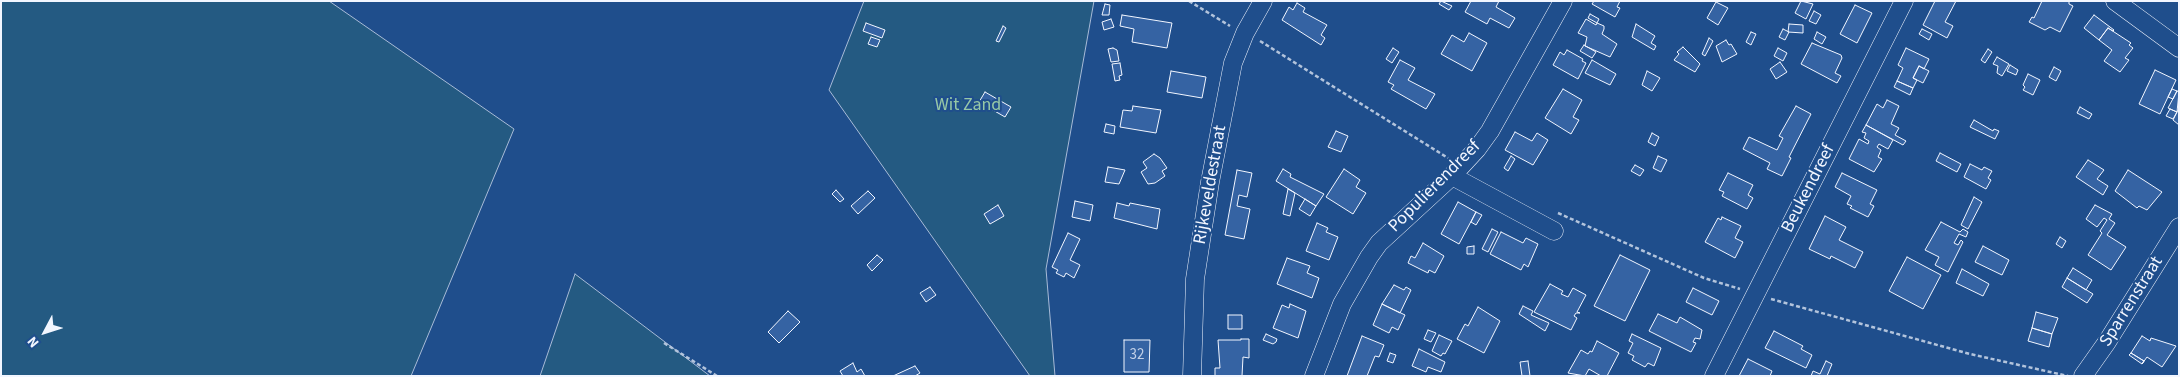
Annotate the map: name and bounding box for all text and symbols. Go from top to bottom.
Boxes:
park label: Wit Zand [935,95,1001,117]
street label: Rijkeveldestraat [1190,124,1232,246]
street label: Populierendreef [1385,137,1485,237]
street label: Beukendreef [1778,141,1840,237]
street label: Sparrenstraat [2096,253,2168,351]
north arrow [20,307,70,357]
text: N [23,332,44,352]
house number: 32 [1130,347,1144,365]

